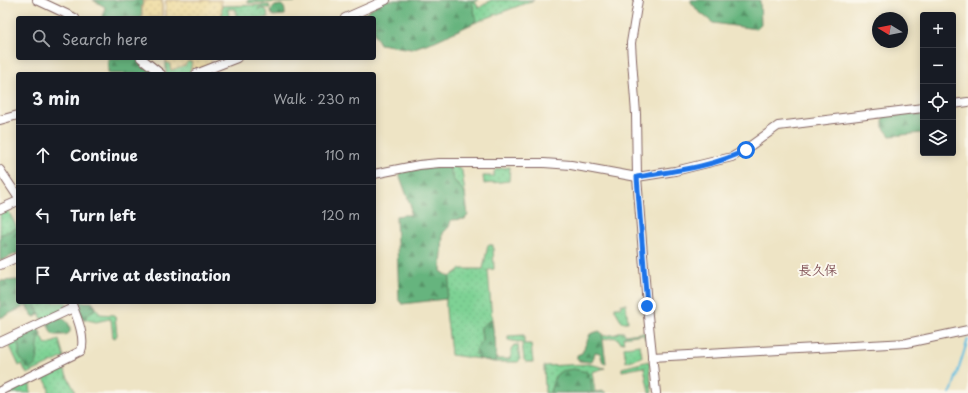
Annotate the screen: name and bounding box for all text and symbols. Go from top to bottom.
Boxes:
north arrow [872,12,908,48]
map controls [920,12,956,156]
button: + [920,12,956,48]
search box [16,16,376,60]
icon: search [30,27,52,49]
text: Search here [62,27,148,50]
button: − [920,48,956,84]
button: locate [920,84,956,120]
text: 3 min [32,85,80,111]
text: Walk · 230 m [273,89,360,108]
button: layers [920,120,956,156]
route start [737,141,755,159]
text: Continue [70,143,138,166]
icon: ahead [32,144,54,166]
text: 110 m [325,145,360,164]
text: Turn left [70,203,136,226]
icon: left [32,204,54,226]
text: 120 m [321,205,360,224]
district label: 長久保 [798,260,838,279]
text: Arrive at destination [70,263,231,286]
icon: arrive [32,264,54,286]
route end [638,297,656,315]

